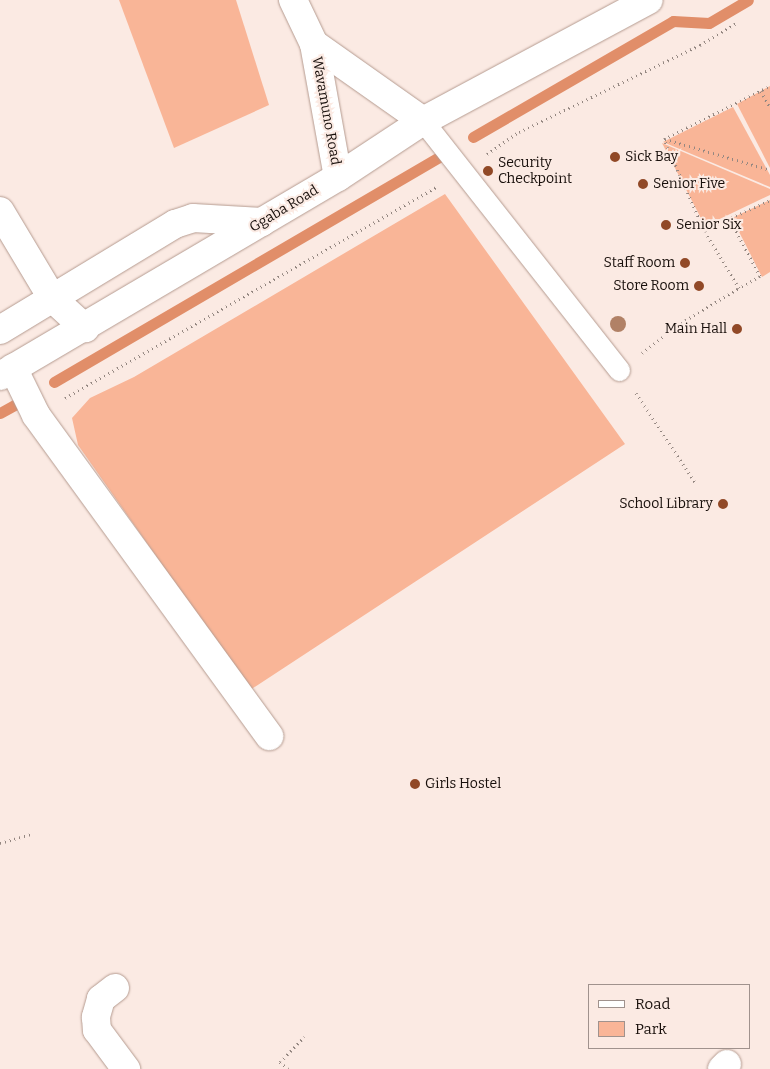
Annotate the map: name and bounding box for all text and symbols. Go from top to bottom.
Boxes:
street label: Wavamuno Road [308,55,344,167]
place label: Sick Bay [625,149,678,165]
marker: Sick Bay [609,151,621,163]
place label: Security Checkpoint [498,155,572,188]
marker: Security Checkpoint [482,165,494,177]
place label: Senior Five [653,176,725,192]
marker: Senior Five [637,178,649,190]
street label: Ggaba Road [247,182,321,236]
place label: Senior Six [676,217,742,233]
marker: Senior Six [660,219,672,231]
place label: Staff Room [604,255,675,271]
marker: Staff Room [679,257,691,269]
place label: Store Room [613,278,689,294]
marker: Store Room [693,280,705,292]
place label: Main Hall [665,321,727,337]
marker: Main Hall [731,323,743,335]
place label: School Library [619,496,713,512]
marker: School Library [717,498,729,510]
place label: Girls Hostel [425,776,501,792]
marker: Girls Hostel [409,778,421,790]
legend [588,984,750,1049]
text: Road [635,995,670,1013]
text: Park [635,1020,667,1038]

